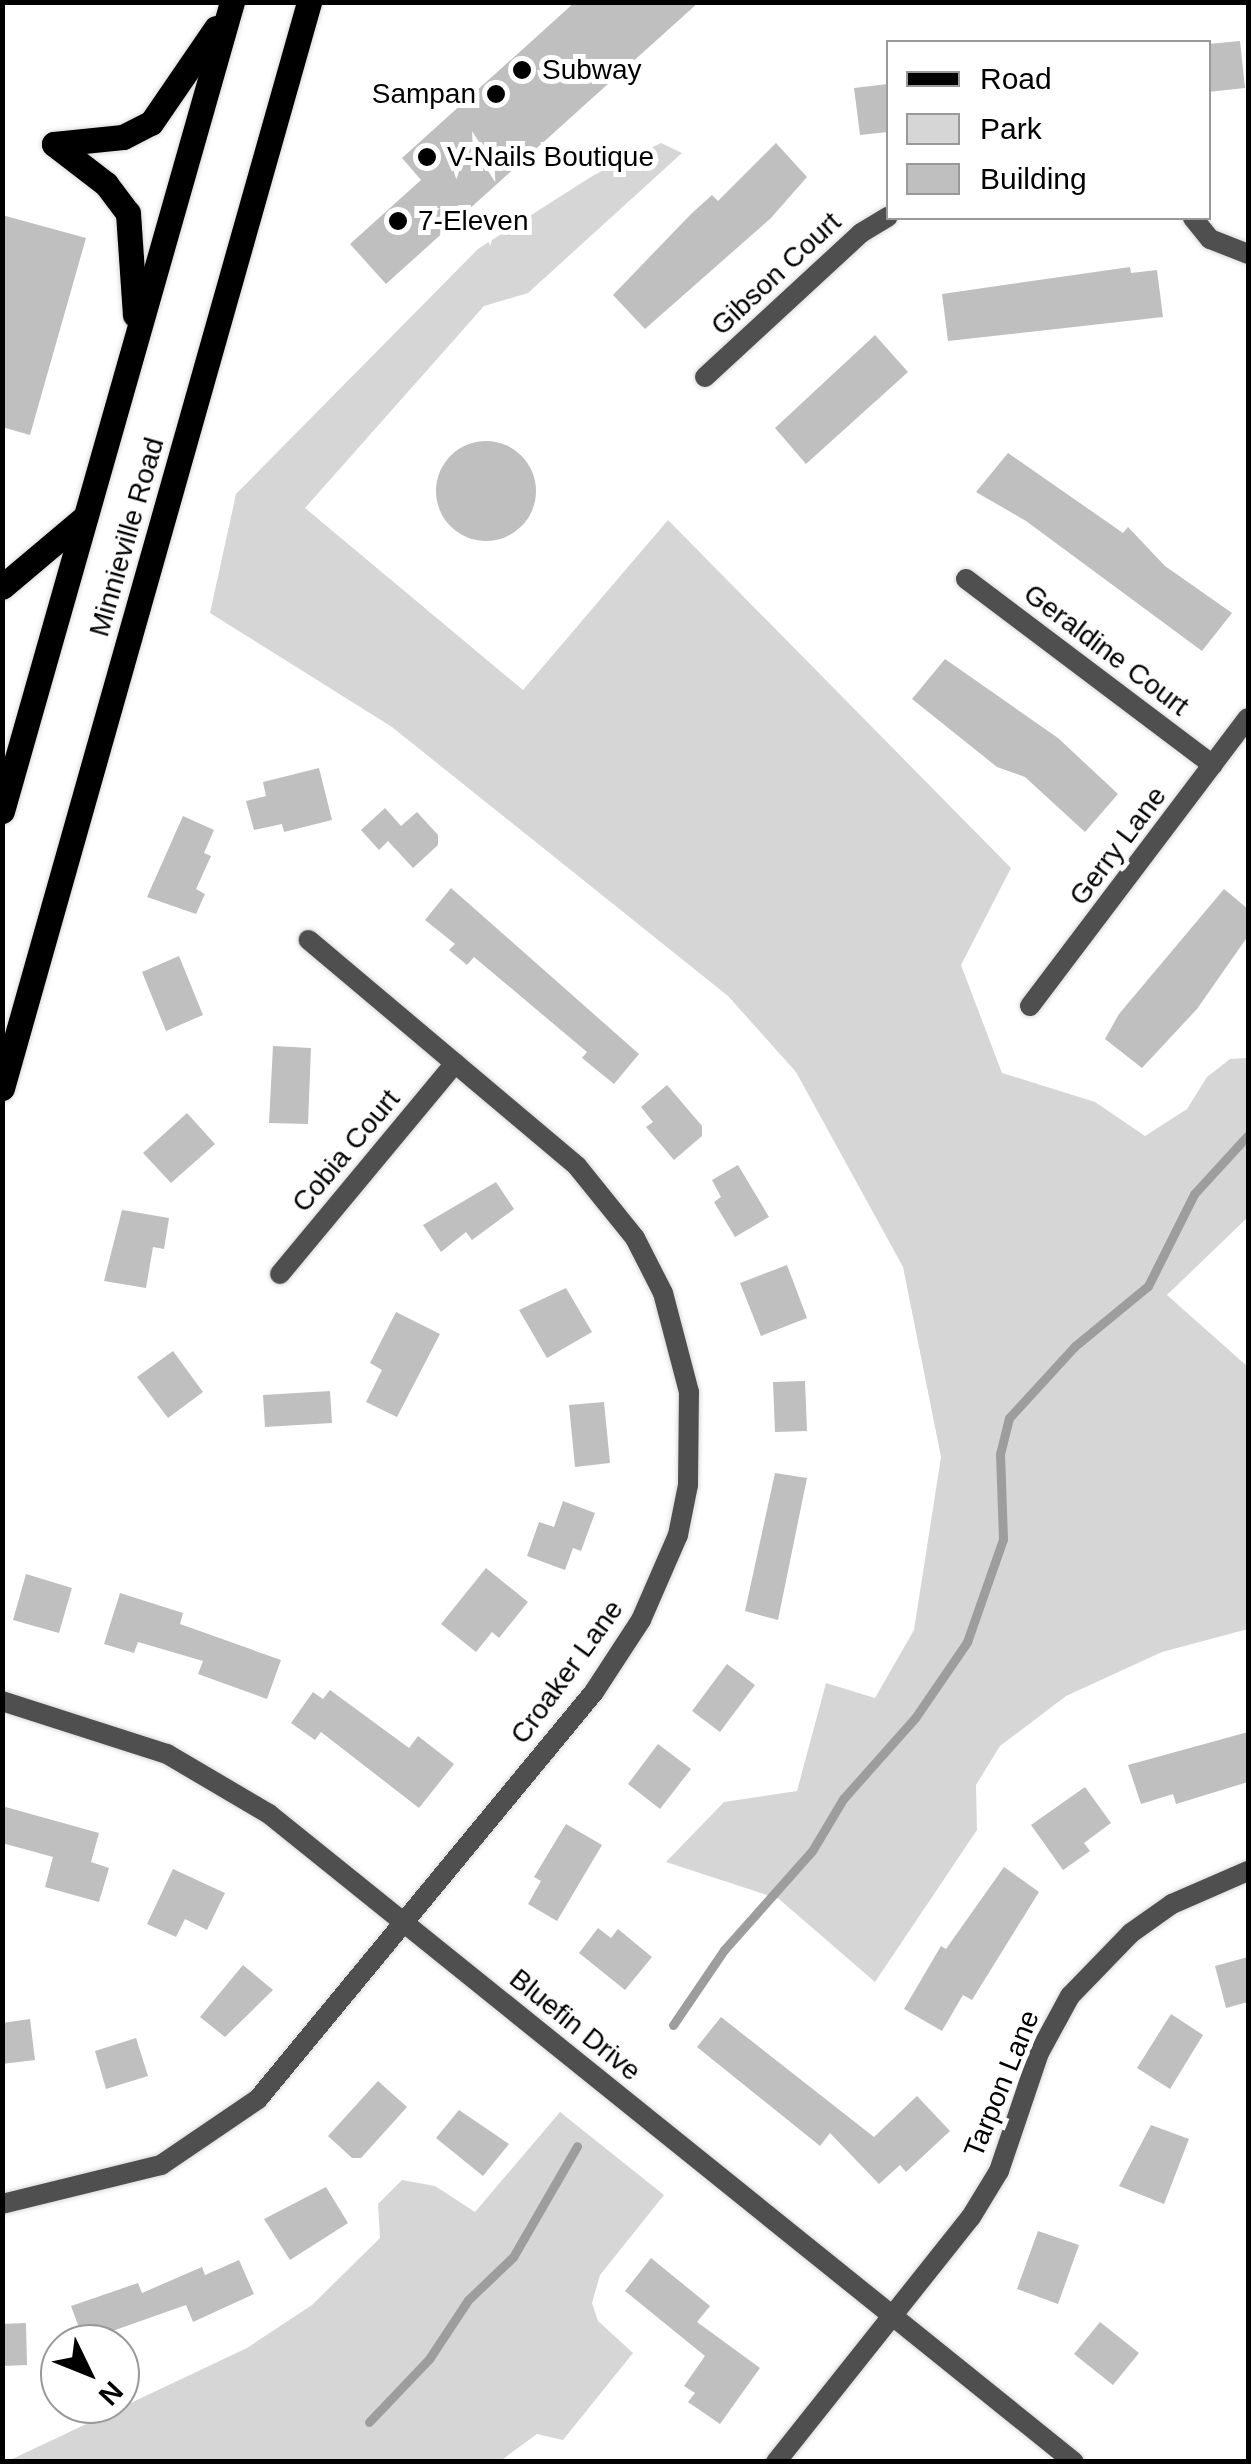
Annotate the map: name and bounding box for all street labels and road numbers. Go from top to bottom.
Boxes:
street label: Gibson Court [704,205,848,343]
street label: Minnieville Road [83,434,171,640]
street label: Geraldine Court [1017,577,1195,723]
street label: Gerry Lane [1062,780,1174,912]
street label: Cobia Court [285,1083,407,1219]
street label: Croaker Lane [504,1593,630,1751]
street label: Bluefin Drive [503,1962,647,2088]
street label: Tarpon Lane [957,2006,1047,2162]

